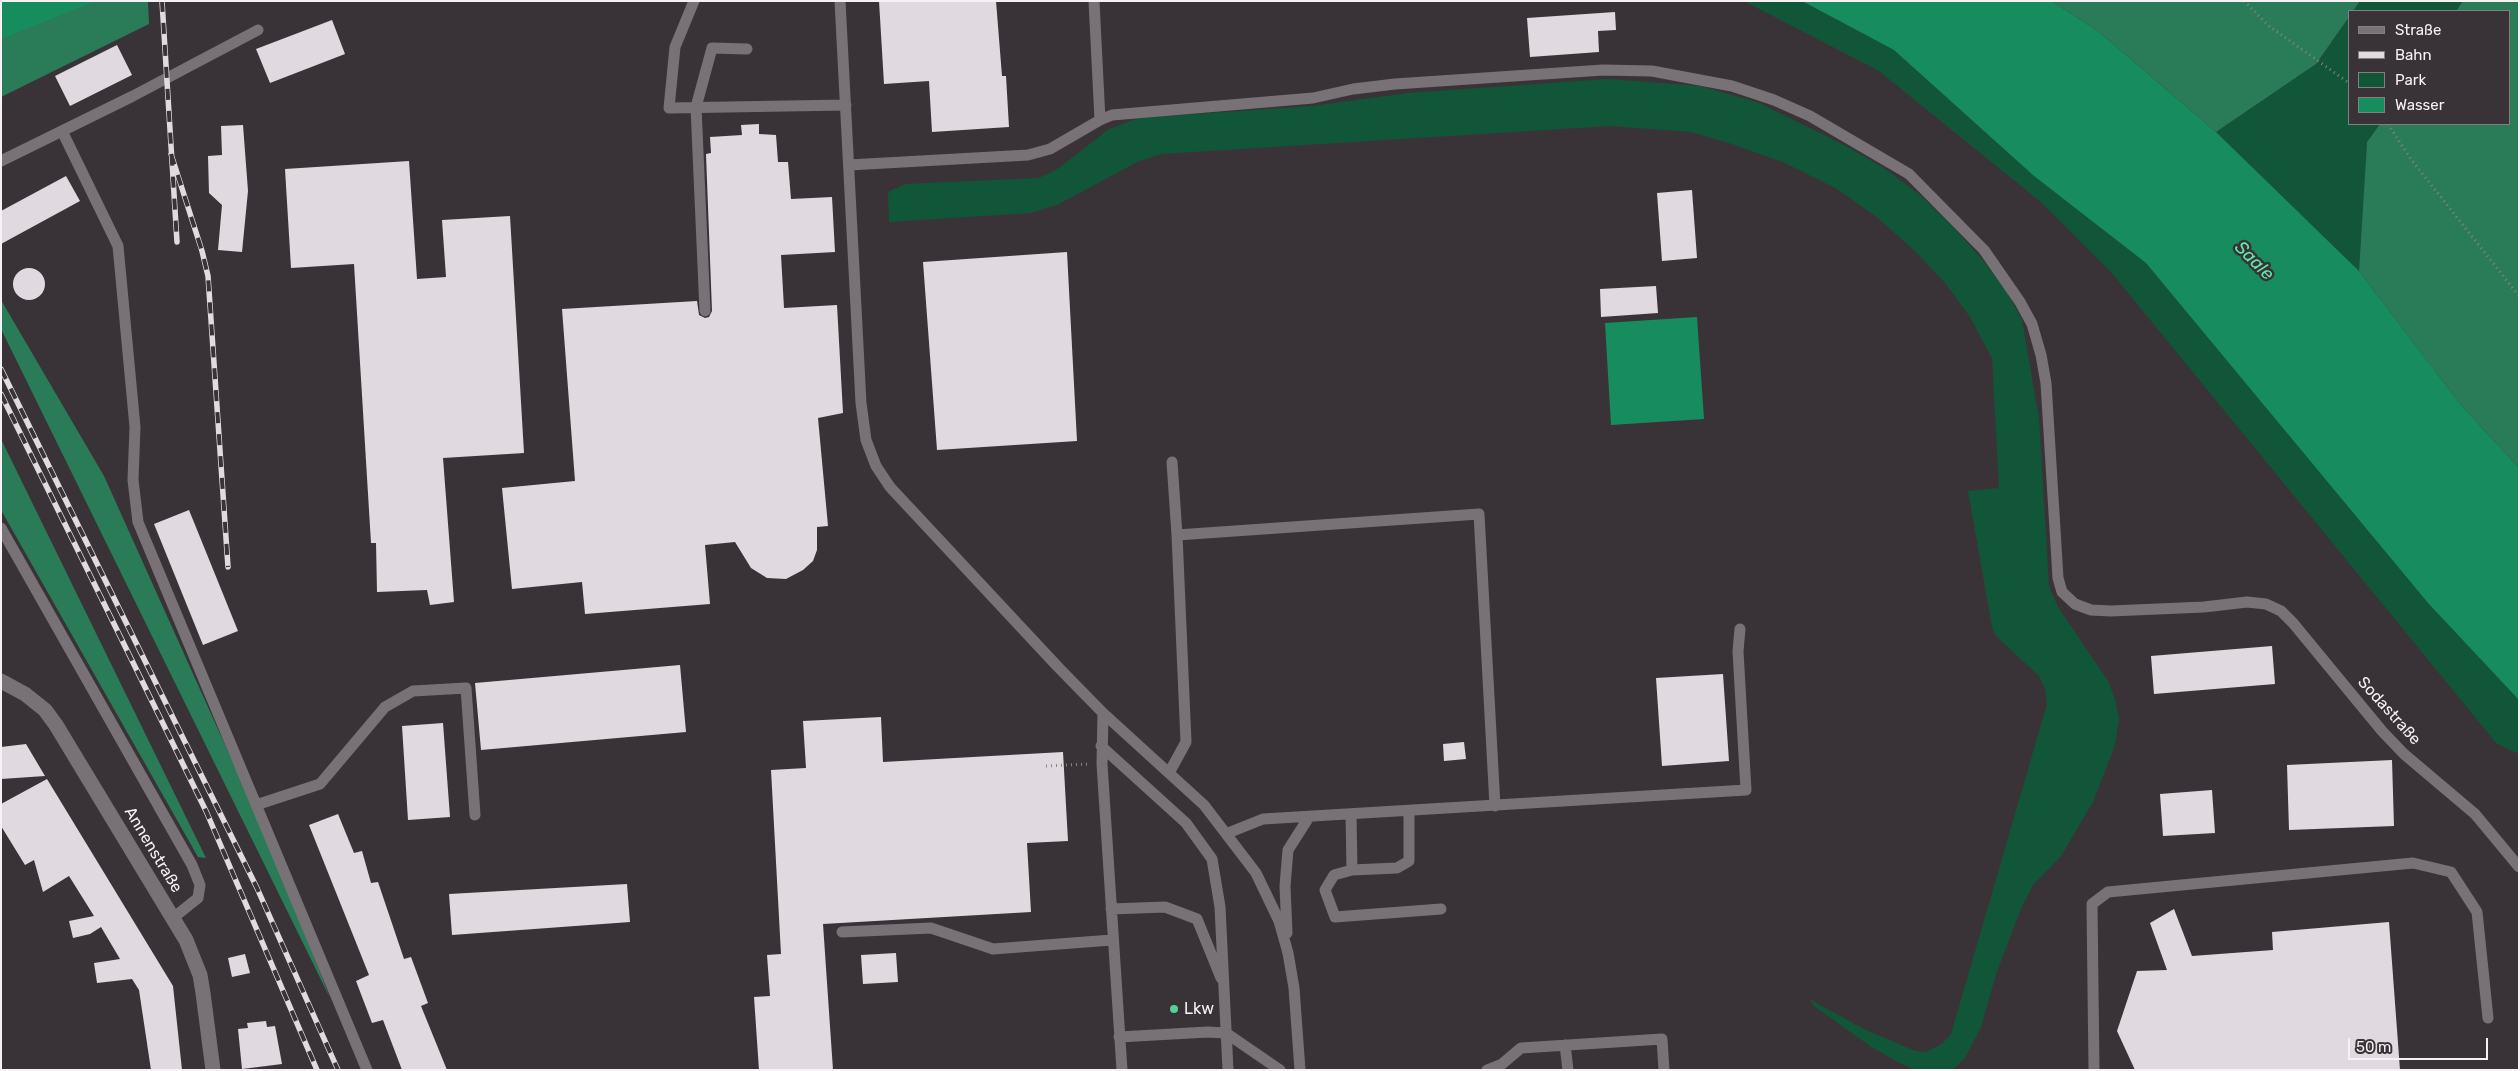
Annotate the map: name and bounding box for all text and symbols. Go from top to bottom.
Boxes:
legend [2348,10,2510,125]
text: Straße [2395,21,2441,39]
text: Bahn [2395,46,2432,64]
text: Park [2395,71,2426,89]
text: Wasser [2395,96,2444,114]
water label: Saale [2230,237,2278,285]
street label: Sodastraße [2353,673,2425,749]
street label: Annenstraße [120,804,186,896]
place label: Lkw [1184,999,1214,1019]
marker: Lkw [1168,1003,1180,1015]
scale bar [2350,1028,2490,1060]
text: 50 m [2356,1038,2391,1056]

